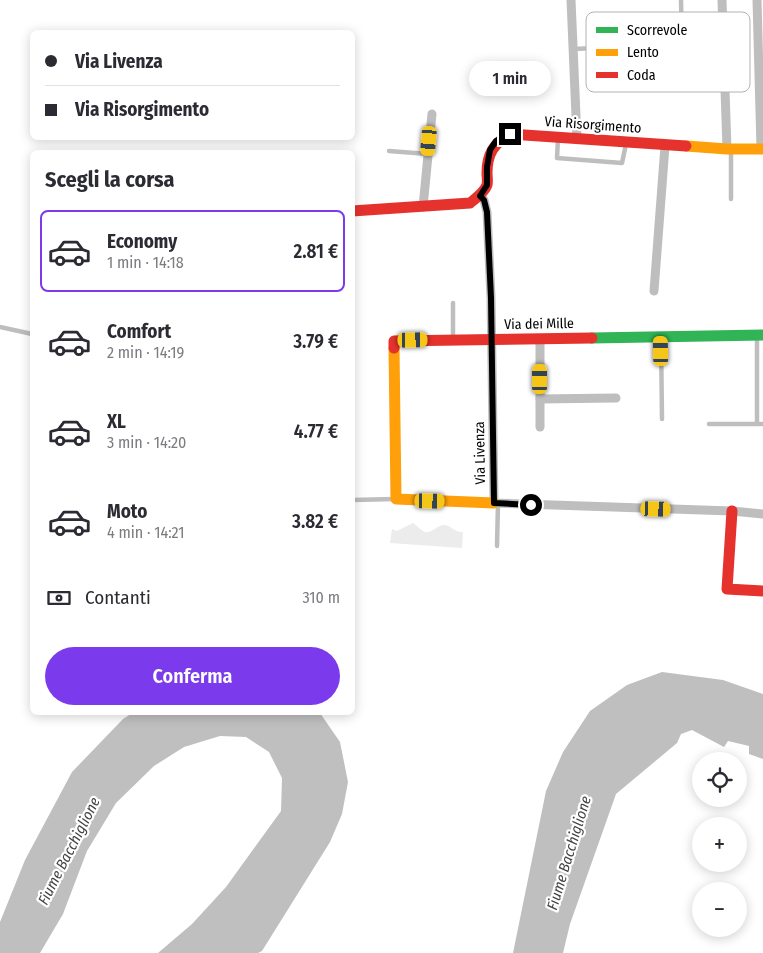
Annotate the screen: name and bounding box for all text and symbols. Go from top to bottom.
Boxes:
legend [586,12,750,92]
text: Scorrevole [627,22,687,39]
text: Lento [627,44,659,61]
text: Via Livenza [75,50,163,73]
callout: 1 min [469,62,551,96]
text: Coda [627,67,656,84]
text: 1 min [493,69,527,88]
text: Via Risorgimento [75,98,209,121]
street label: Via Risorgimento [544,113,642,137]
route end [499,123,521,145]
car [420,125,437,157]
text: Scegli la corsa [45,166,175,193]
icon: car [47,229,92,274]
text: Economy [107,230,177,253]
text: 2.81 € [293,240,338,263]
text: 1 min · 14:18 [107,253,184,272]
street label: Via dei Mille [504,315,574,333]
icon: car [47,319,92,364]
text: Comfort [107,320,171,343]
text: 3.79 € [293,330,338,353]
car [397,332,428,348]
car [653,336,668,366]
text: 2 min · 14:19 [107,343,184,362]
car [532,364,547,394]
icon: car [47,409,92,454]
text: XL [107,410,126,433]
text: 4.77 € [294,420,338,443]
street label: Via Livenza [471,421,489,485]
text: 3 min · 14:20 [107,433,186,452]
car [414,493,445,509]
route start [520,494,542,516]
icon: car [47,499,92,544]
text: Moto [107,500,147,523]
car [640,501,671,517]
text: 3.82 € [292,510,338,533]
text: 4 min · 14:21 [107,523,185,542]
icon: cash [45,584,73,612]
text: Contanti [85,586,151,609]
text: 310 m [303,588,340,607]
button: Conferma [45,647,340,705]
map controls [692,752,747,937]
button: locate [692,752,747,807]
water label: Fiume Bacchiglione [34,794,104,908]
water label: Fiume Bacchiglione [543,794,595,912]
button: + [692,817,747,872]
button: − [692,882,747,937]

